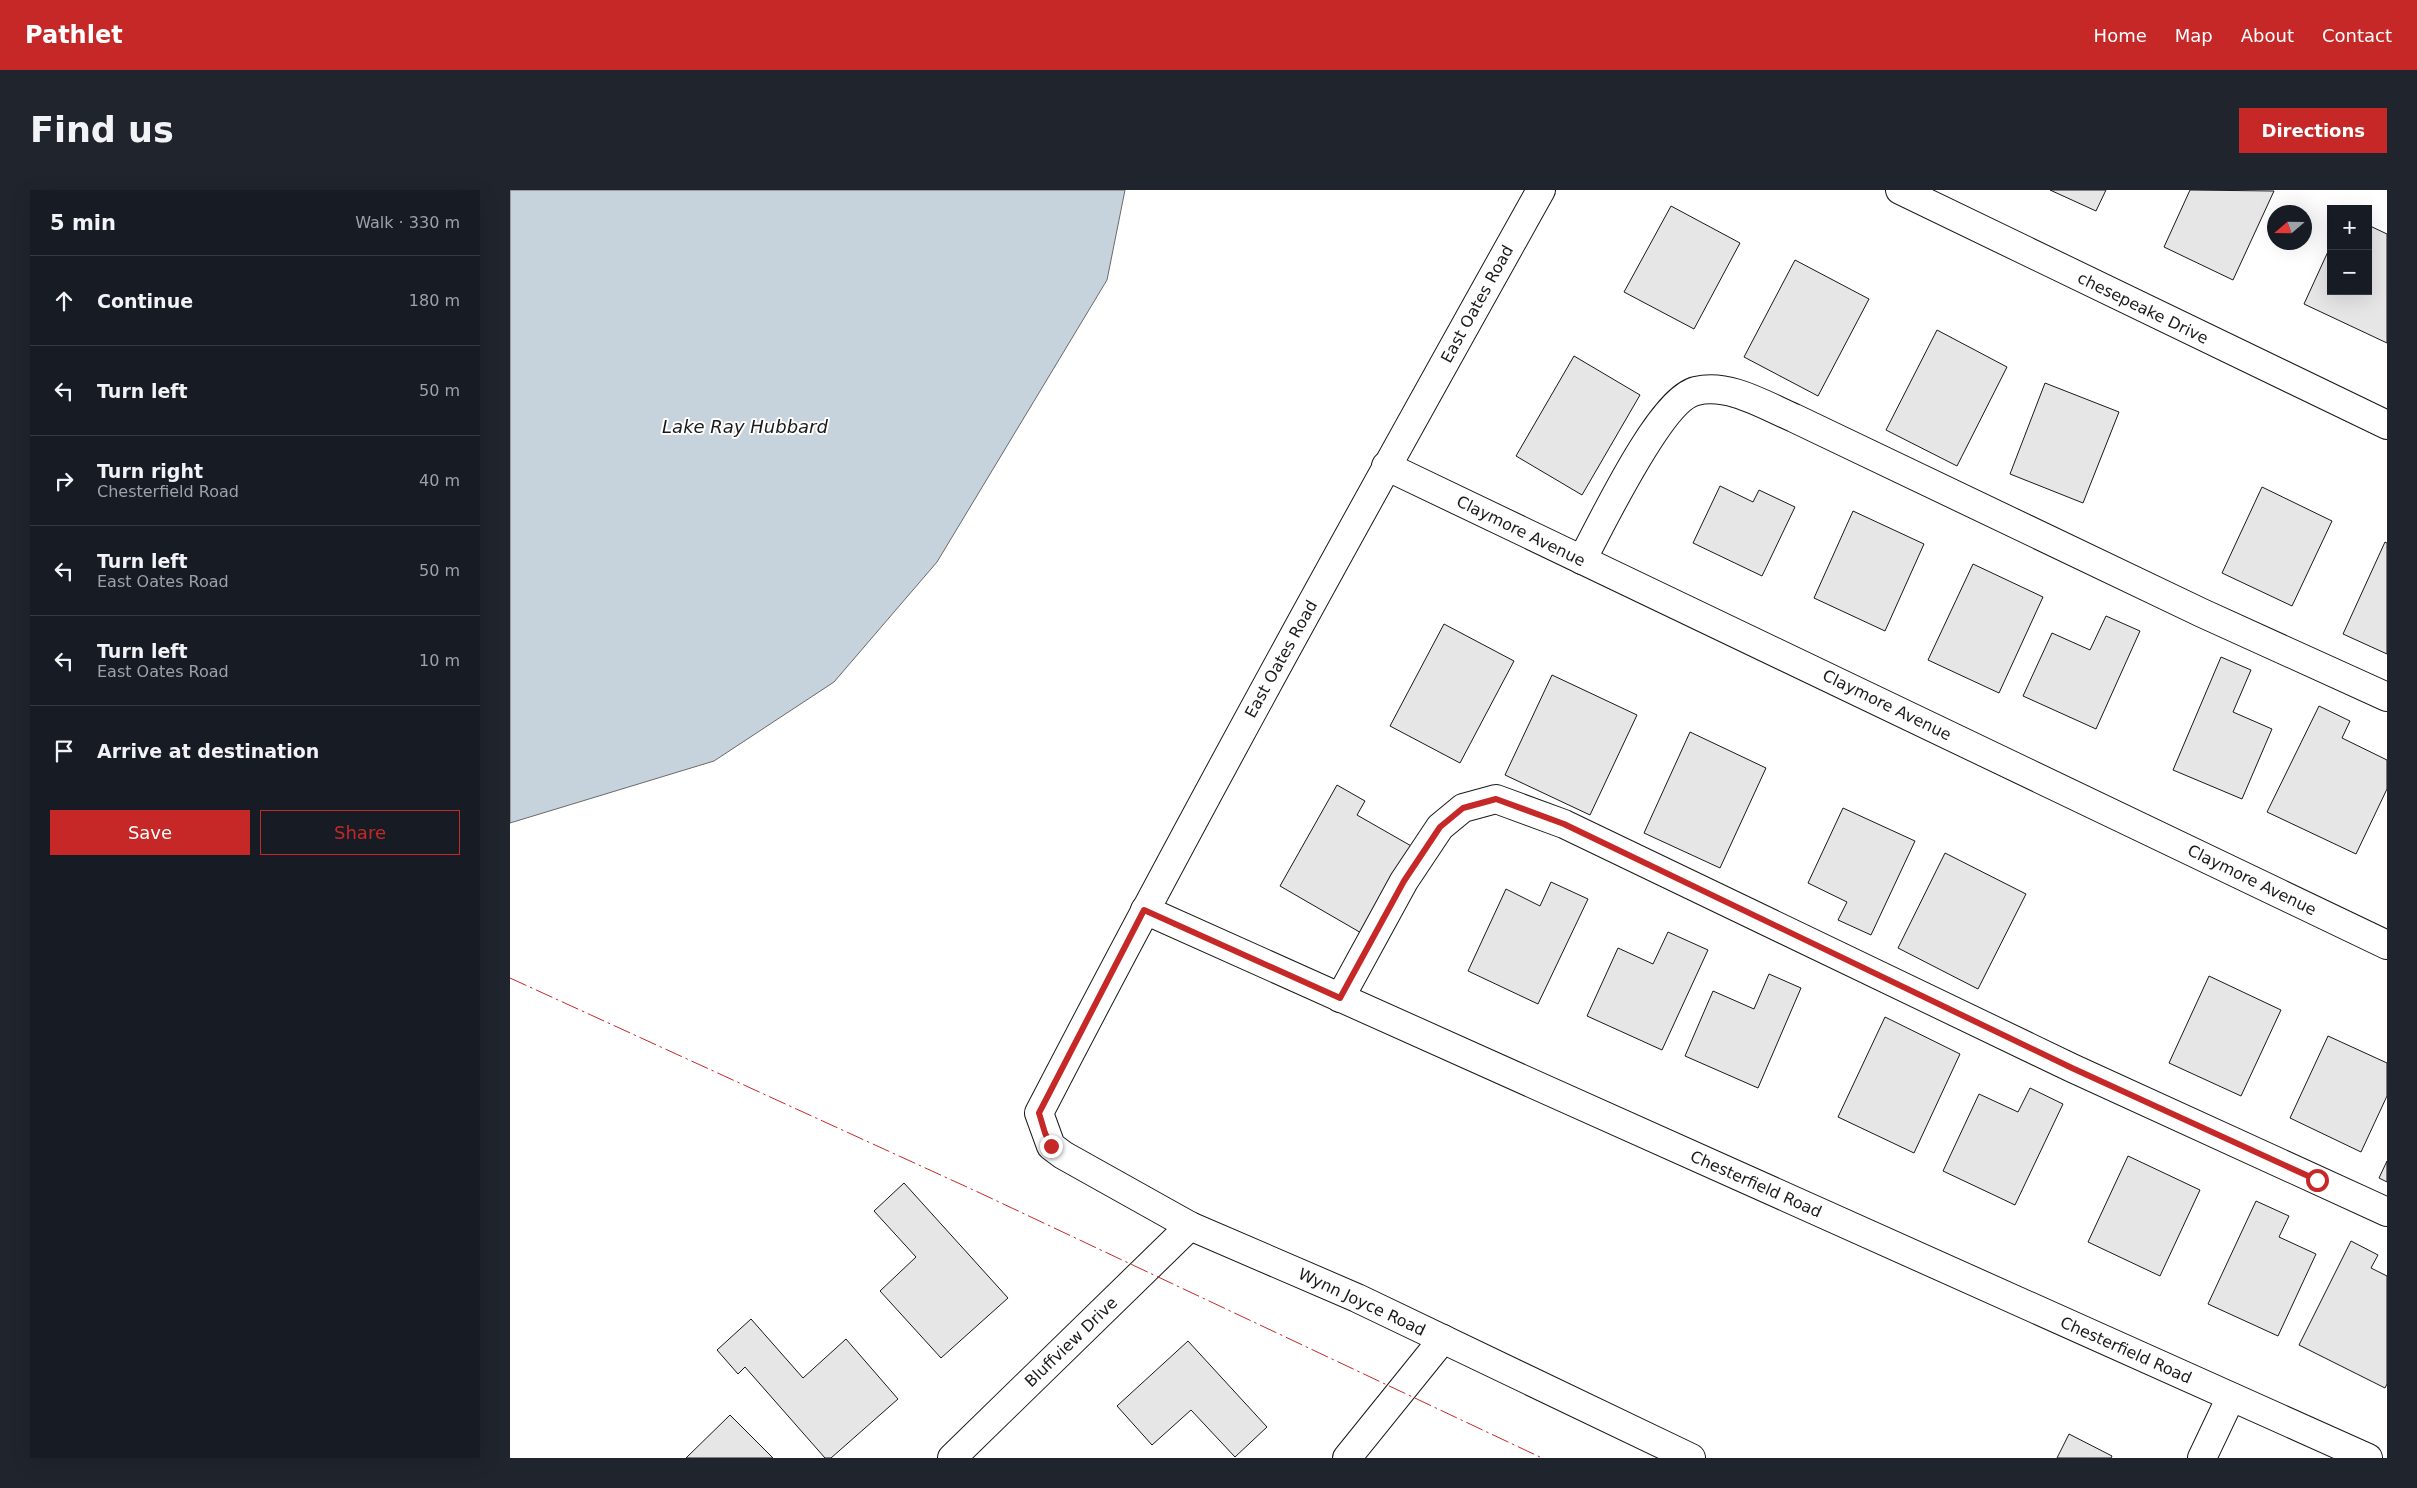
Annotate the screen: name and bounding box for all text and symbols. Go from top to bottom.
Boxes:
text: Pathlet [25,21,123,49]
text: Home [2094,25,2147,46]
text: Map [2175,25,2213,46]
text: About [2241,25,2294,46]
text: Contact [2322,25,2392,46]
button: Directions [2239,108,2387,153]
text: Find us [30,110,174,150]
north arrow [2267,205,2312,250]
map controls [2327,205,2372,295]
button: + [2327,205,2372,250]
text: 5 min [50,211,116,235]
text: Walk · 330 m [355,213,460,232]
street label: East Oates Road [1437,242,1517,366]
button: − [2327,250,2372,295]
street label: chesepeake Drive [2075,268,2211,348]
icon: ahead [50,287,78,315]
text: Continue [97,290,193,312]
text: 180 m [409,291,460,310]
icon: left [50,377,78,405]
text: Turn left [97,380,188,402]
text: 50 m [419,381,460,400]
water label: Lake Ray Hubbard [662,416,828,437]
text: Turn right [97,460,203,482]
icon: right [50,467,78,495]
text: 40 m [419,471,460,490]
text: Chesterfield Road [97,482,239,501]
street label: Claymore Avenue [1454,492,1588,570]
text: Turn left [97,550,188,572]
icon: left [50,557,78,585]
text: 50 m [419,561,460,580]
text: East Oates Road [97,572,229,591]
street label: East Oates Road [1241,597,1321,721]
text: Turn left [97,640,188,662]
icon: left [50,647,78,675]
text: 10 m [419,651,460,670]
text: East Oates Road [97,662,229,681]
street label: Claymore Avenue [1820,666,1954,744]
icon: arrive [50,737,78,765]
text: Arrive at destination [97,740,319,762]
button: Save [50,810,250,855]
button: Share [260,810,460,855]
street label: Claymore Avenue [2185,841,2319,919]
route end [1040,1135,1063,1158]
street label: Chesterfield Road [1687,1146,1825,1222]
route start [2306,1169,2329,1192]
street label: Wynn Joyce Road [1295,1264,1429,1340]
street label: Bluffview Drive [1021,1293,1121,1391]
street label: Chesterfield Road [2057,1312,2195,1388]

